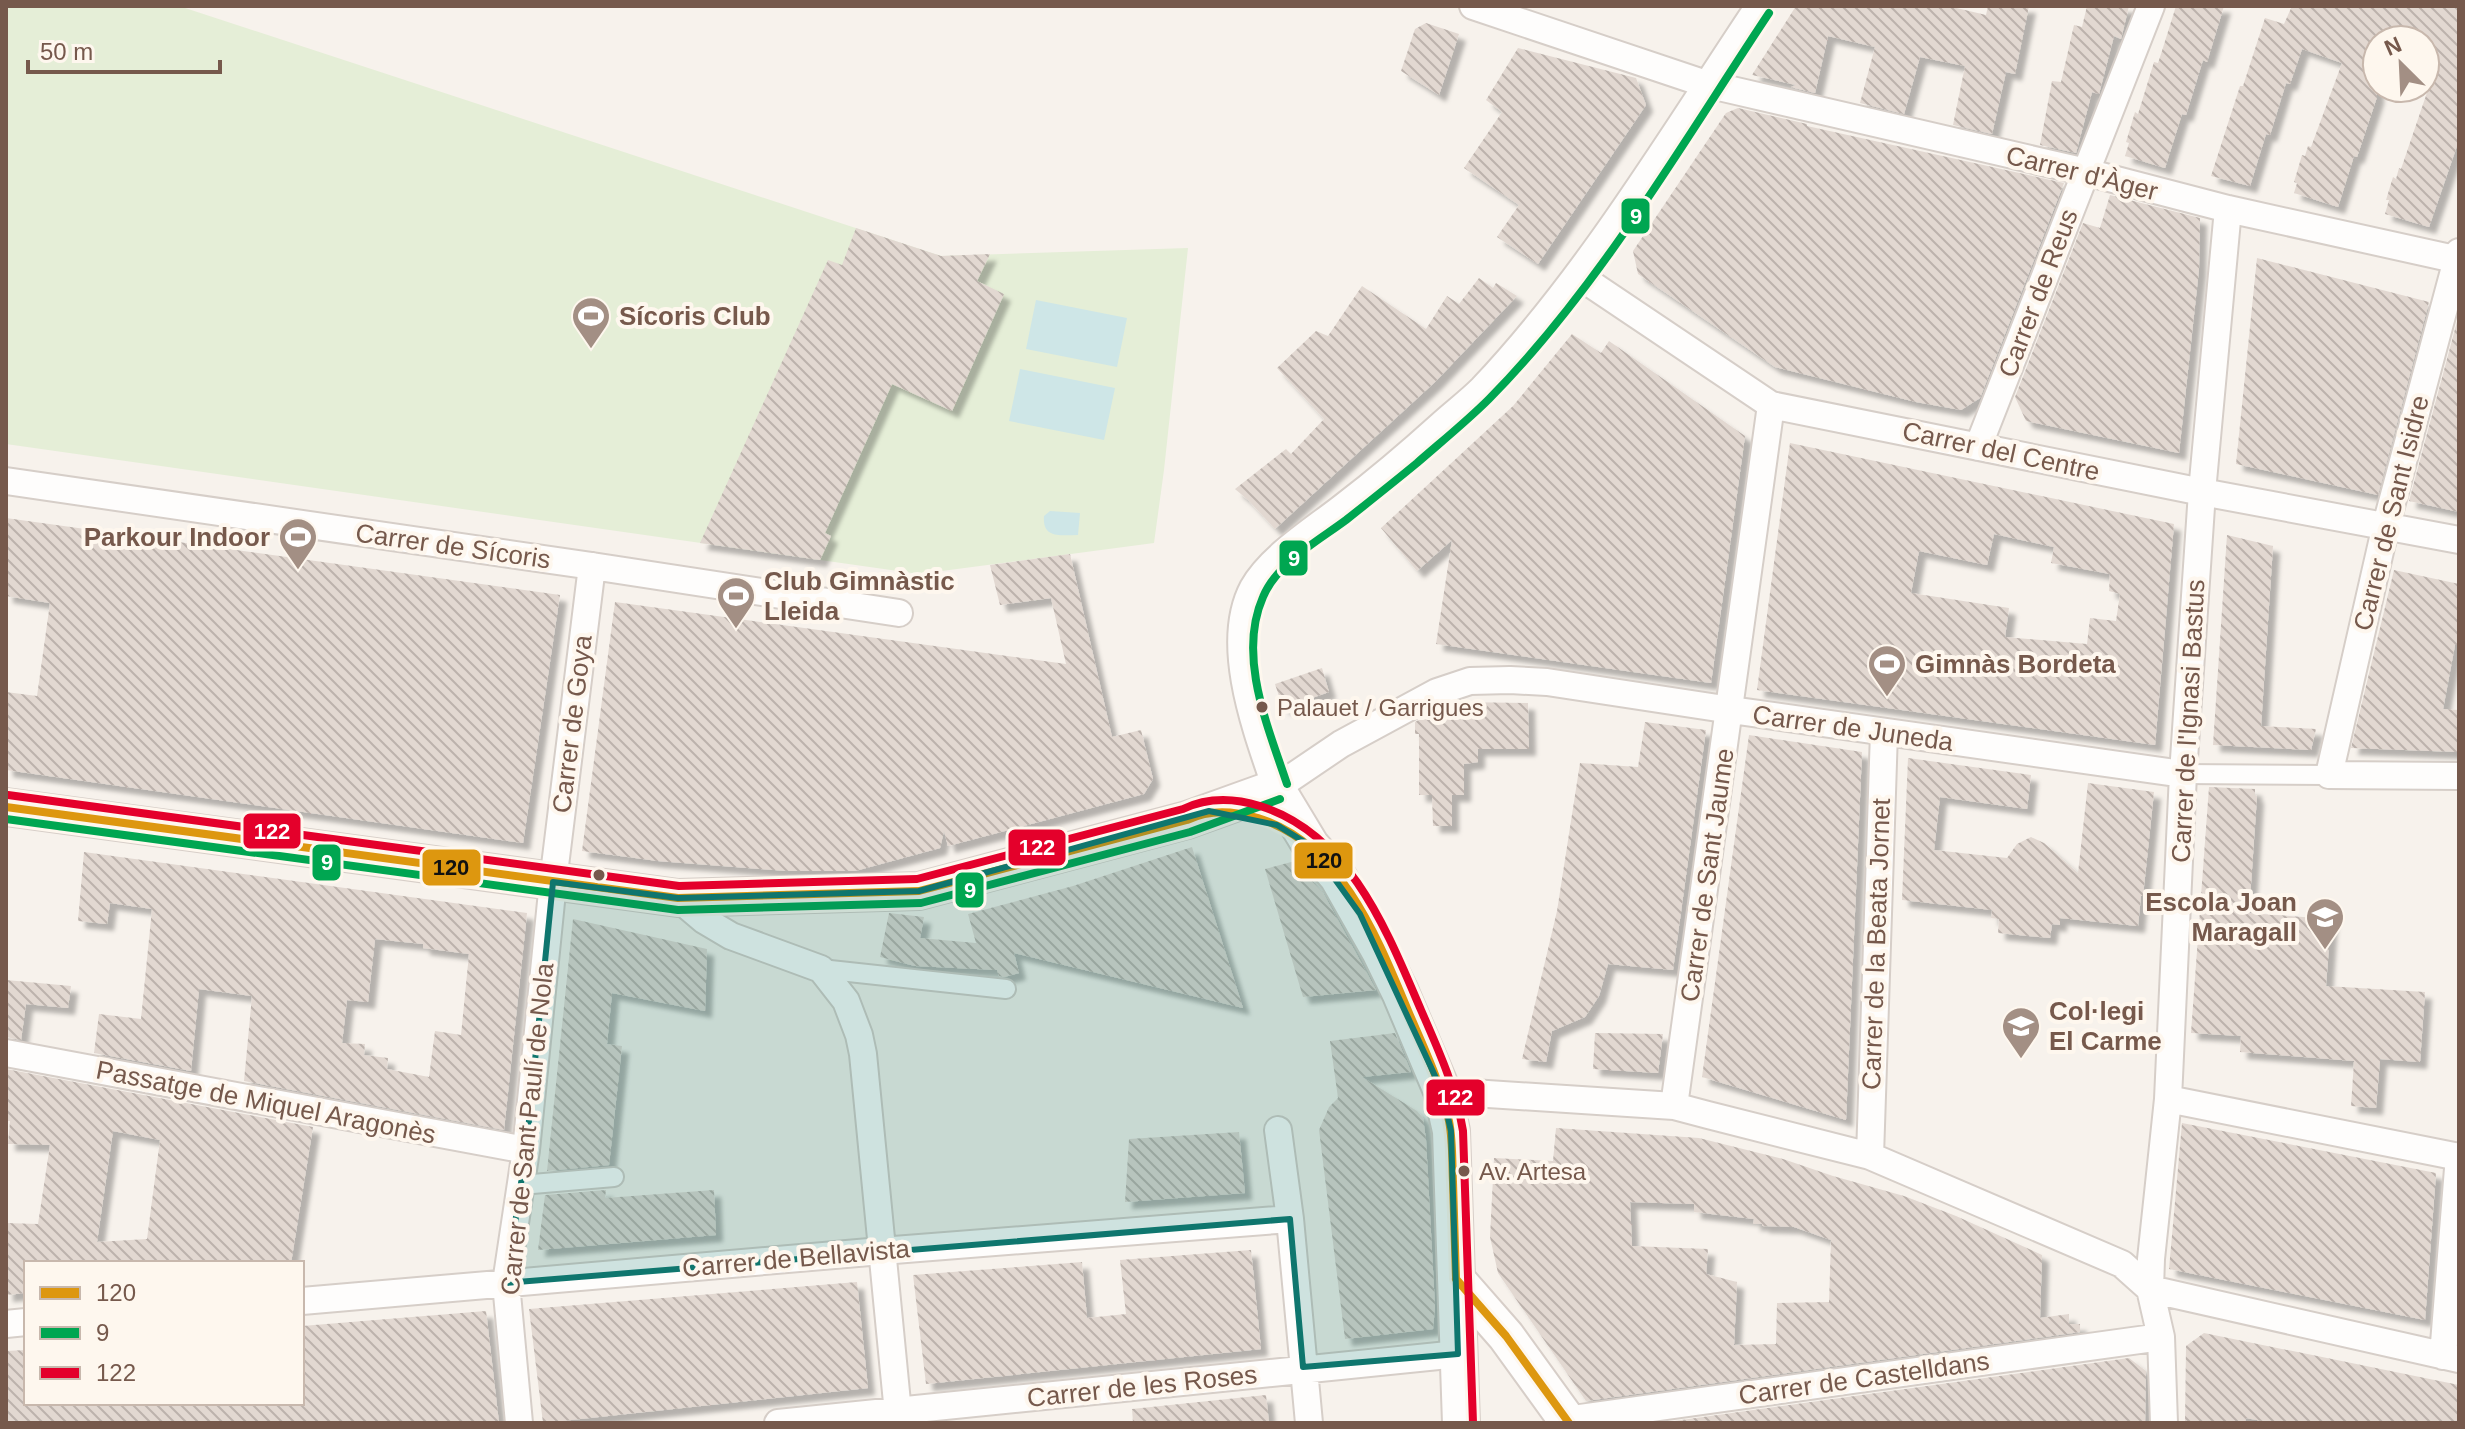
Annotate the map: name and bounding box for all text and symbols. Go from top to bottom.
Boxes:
scale bar [28,24,220,74]
north arrow [2361,24,2441,104]
text: N [2381,32,2405,61]
text: 50 m [40,38,93,65]
street label: Carrer d'Àger [2003,140,2161,206]
line badge: 9 [1620,197,1651,235]
text: 9 [1630,204,1642,229]
street label: Carrer de Reus [1992,205,2084,381]
sports icon: Sícoris Club [570,295,612,350]
place label: Sícoris Club [619,301,771,331]
street label: Carrer de Sant Isidre [2347,392,2435,634]
street label: Carrer del Centre [1900,415,2102,487]
sports icon: Parkour Indoor [277,516,319,571]
street label: Carrer de Sícoris [354,517,552,575]
place label: Parkour Indoor [84,522,270,552]
line badge: 9 [1278,539,1309,577]
text: 9 [1288,546,1300,571]
place label: Club Gimnàstic Lleida [764,566,955,626]
sports icon: Club Gimnàstic Lleida [715,575,757,630]
street label: Carrer de l'Ignasi Bastus [2166,578,2210,864]
street label: Carrer de Goya [546,633,598,815]
sports icon: Gimnàs Bordeta [1866,643,1908,698]
place label: Gimnàs Bordeta [1915,649,2116,679]
place label: Palauet / Garrigues [1277,694,1484,721]
marker: Palauet / Garrigues [1254,699,1270,715]
street label: Carrer de Juneda [1751,699,1956,757]
street label: Carrer de Sant Jaume [1674,746,1740,1004]
street label: Carrer de la Beata Jornet [1856,797,1896,1090]
line badge: 122 [242,812,302,850]
text: 122 [254,819,290,844]
line badge: 122 [1007,828,1067,867]
text: 122 [1019,835,1055,860]
line badge: 120 [1293,841,1354,880]
line badge: 9 [311,843,342,882]
line badge: 120 [421,848,482,887]
text: 120 [1306,848,1342,873]
text: 9 [321,850,333,875]
text: 120 [433,855,469,880]
unlabelled marker [591,867,607,883]
line badge: 9 [954,871,985,909]
text: 9 [964,878,976,903]
place label: Escola Joan Maragall [2145,887,2297,947]
school or university icon: Escola Joan Maragall [2304,896,2346,951]
street label: Carrer de Sant Paulí de Nola [495,961,559,1297]
place label: Col·legi El Carme [2049,996,2162,1056]
school or university icon: Col·legi El Carme [2000,1005,2042,1060]
street label: Passatge de Miquel Aragonès [94,1054,438,1150]
line badge: 122 [1425,1078,1486,1117]
text: 122 [1437,1085,1473,1110]
place label: Av. Artesa [1479,1158,1587,1185]
marker: Av. Artesa [1456,1163,1472,1179]
street label: Carrer de Bellavista [681,1233,912,1283]
legend [24,1261,304,1405]
text: 120 [96,1279,136,1306]
text: 9 [96,1319,109,1346]
street label: Carrer de Castelldans [1737,1346,1991,1410]
text: 122 [96,1359,136,1386]
street label: Carrer de les Roses [1025,1359,1259,1413]

